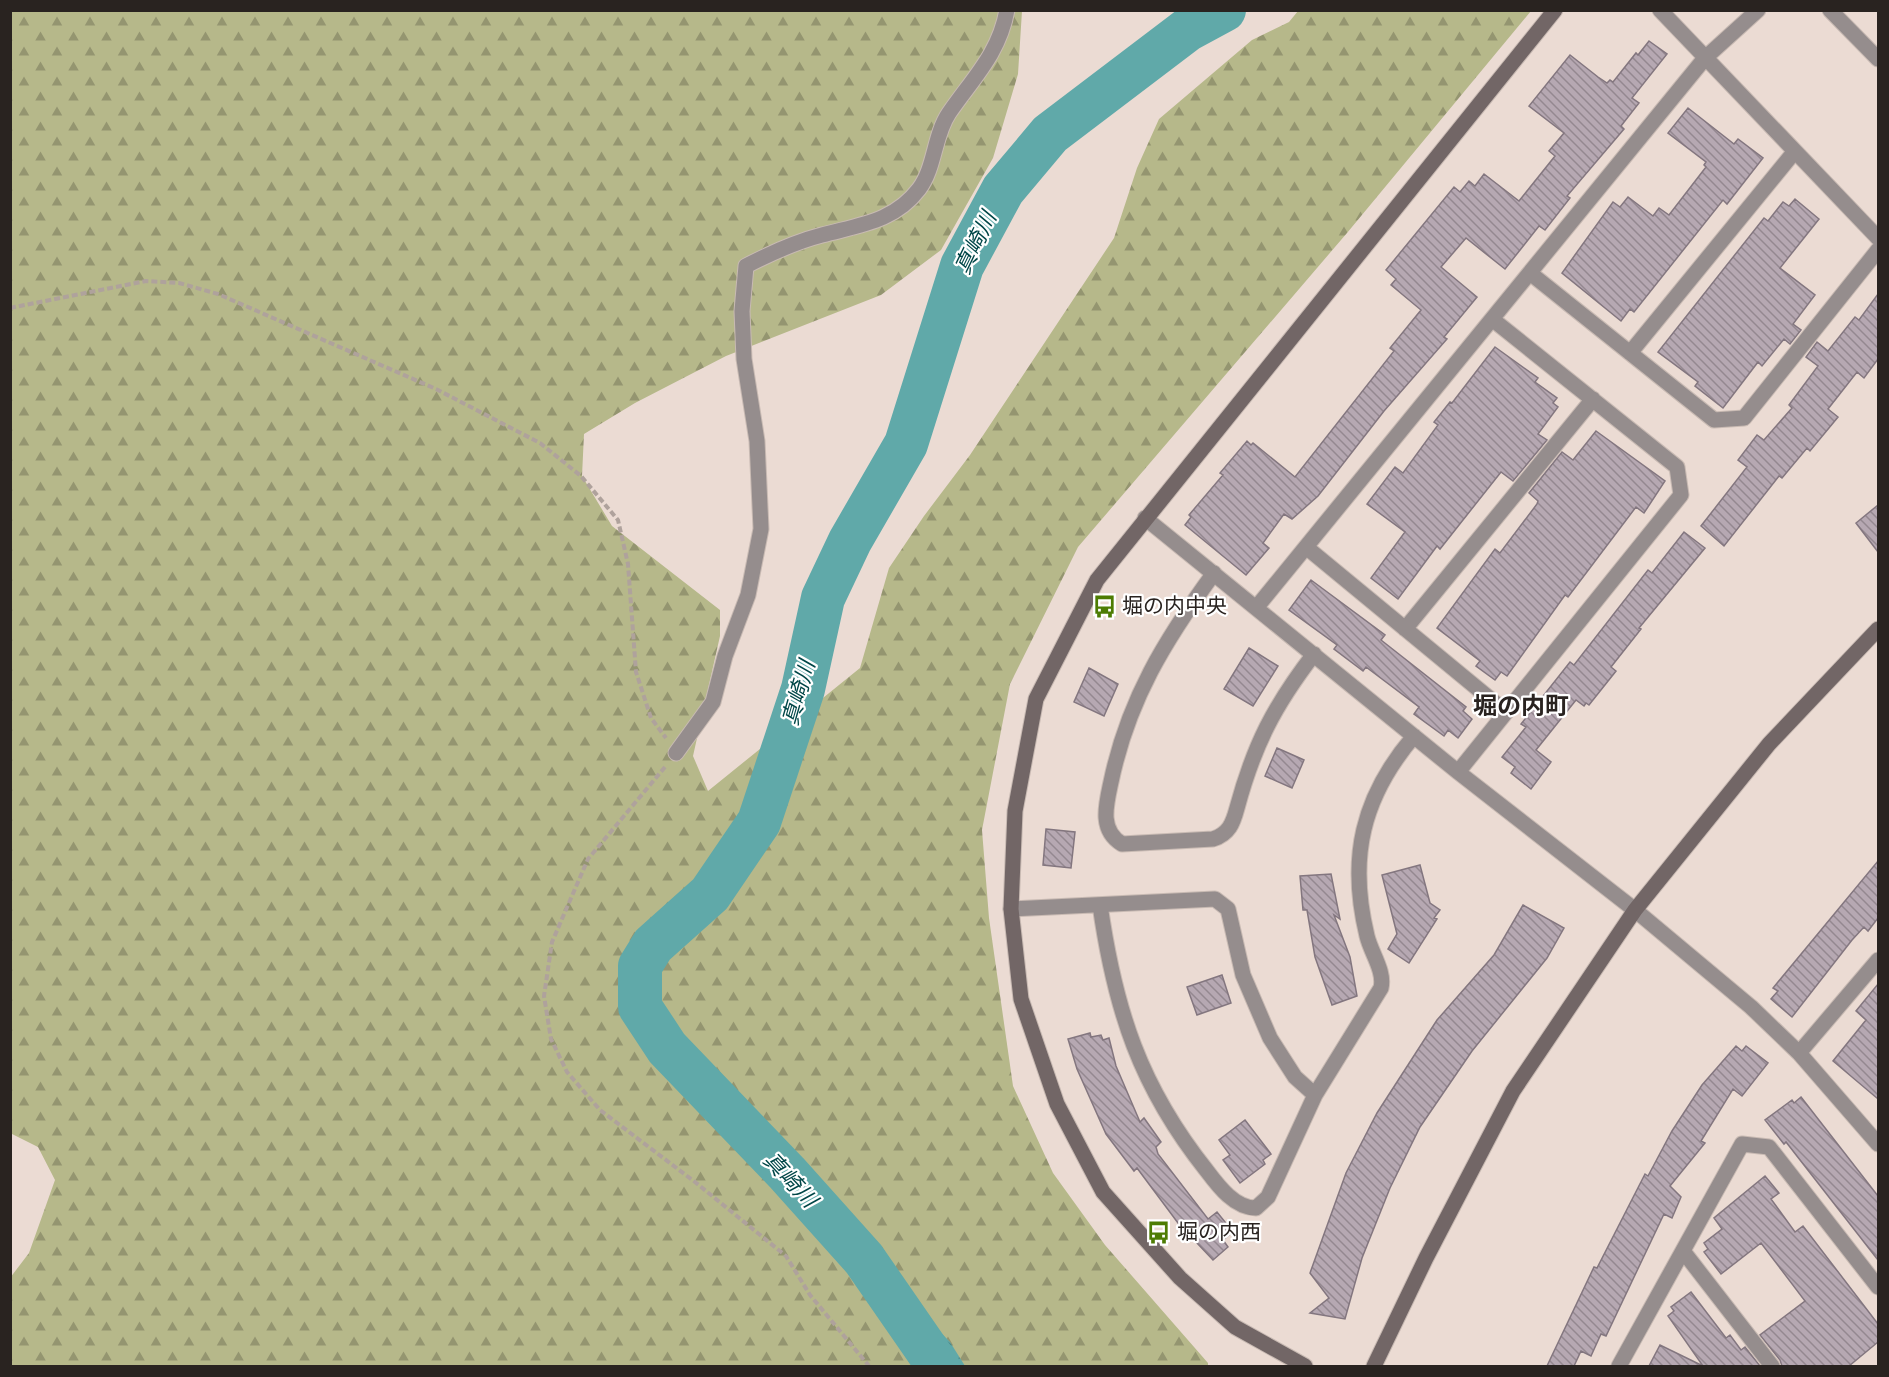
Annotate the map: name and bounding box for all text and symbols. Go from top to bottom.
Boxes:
water label: 真崎川 [950,206,1003,278]
bus stop icon: 堀の内中央 [1091,593,1117,619]
place label: 堀の内中央 [1122,594,1227,619]
water label: 真崎川 [777,656,821,728]
district label: 堀の内町 [1473,692,1569,721]
water label: 真崎川 [758,1147,823,1214]
bus stop icon: 堀の内西 [1146,1219,1172,1245]
place label: 堀の内西 [1177,1220,1261,1245]

